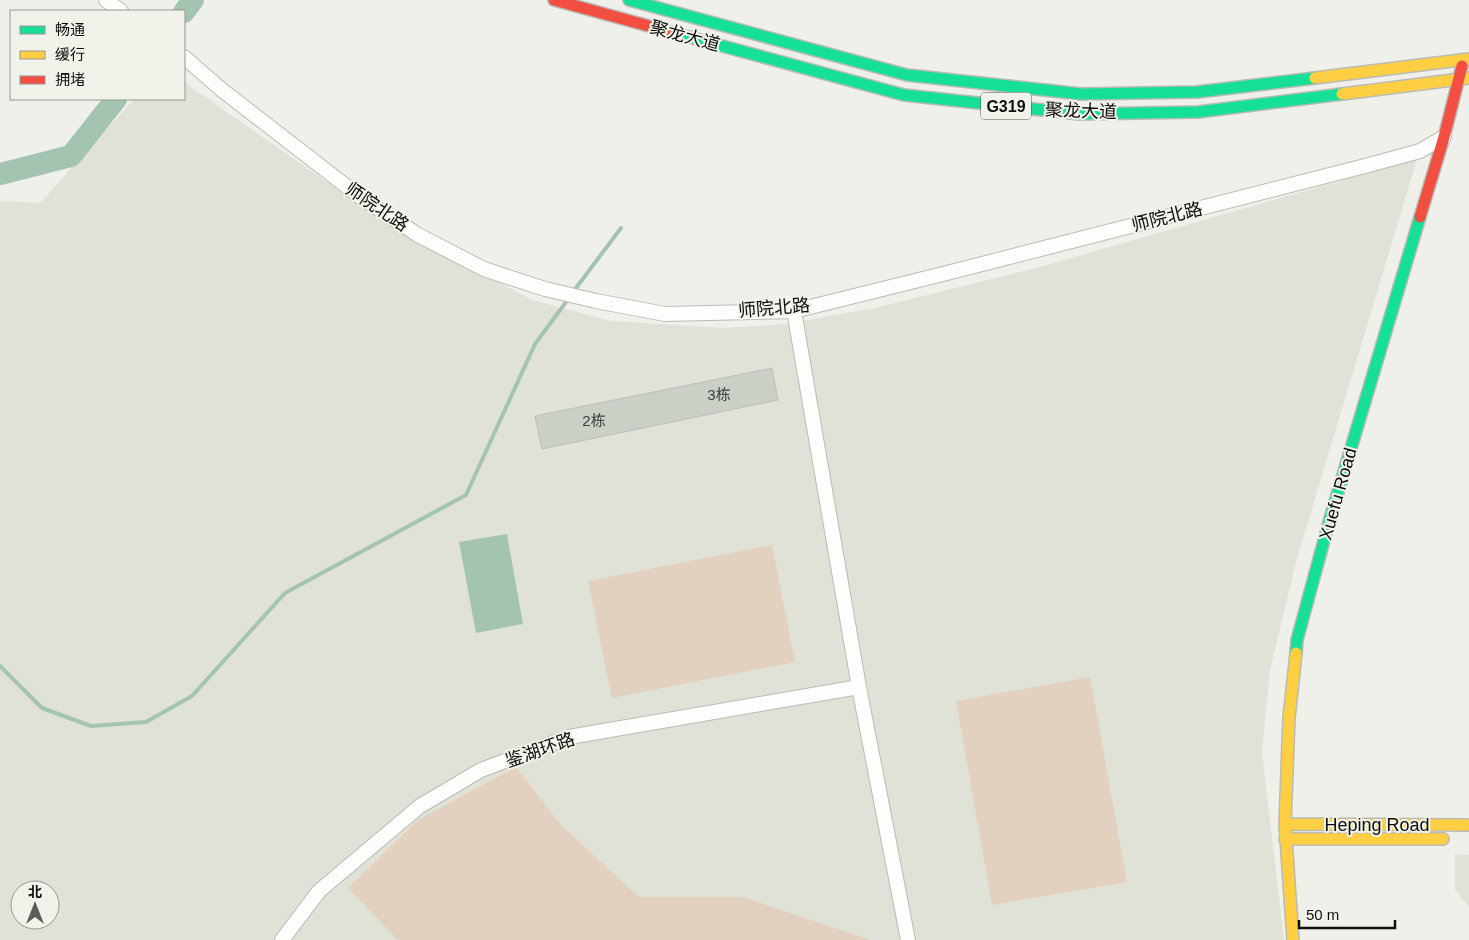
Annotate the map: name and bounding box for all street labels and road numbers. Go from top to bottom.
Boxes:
street label: 聚龙大道 [648,17,722,55]
road number: G319 [981,92,1031,120]
street label: 聚龙大道 [1045,100,1117,122]
street label: 师院北路 [342,179,412,235]
street label: 师院北路 [1130,199,1204,235]
street label: 师院北路 [737,295,811,321]
street label: Xuefu Road [1315,446,1361,542]
street label: 鉴湖环路 [503,729,577,771]
street label: Heping Road [1324,815,1430,835]

